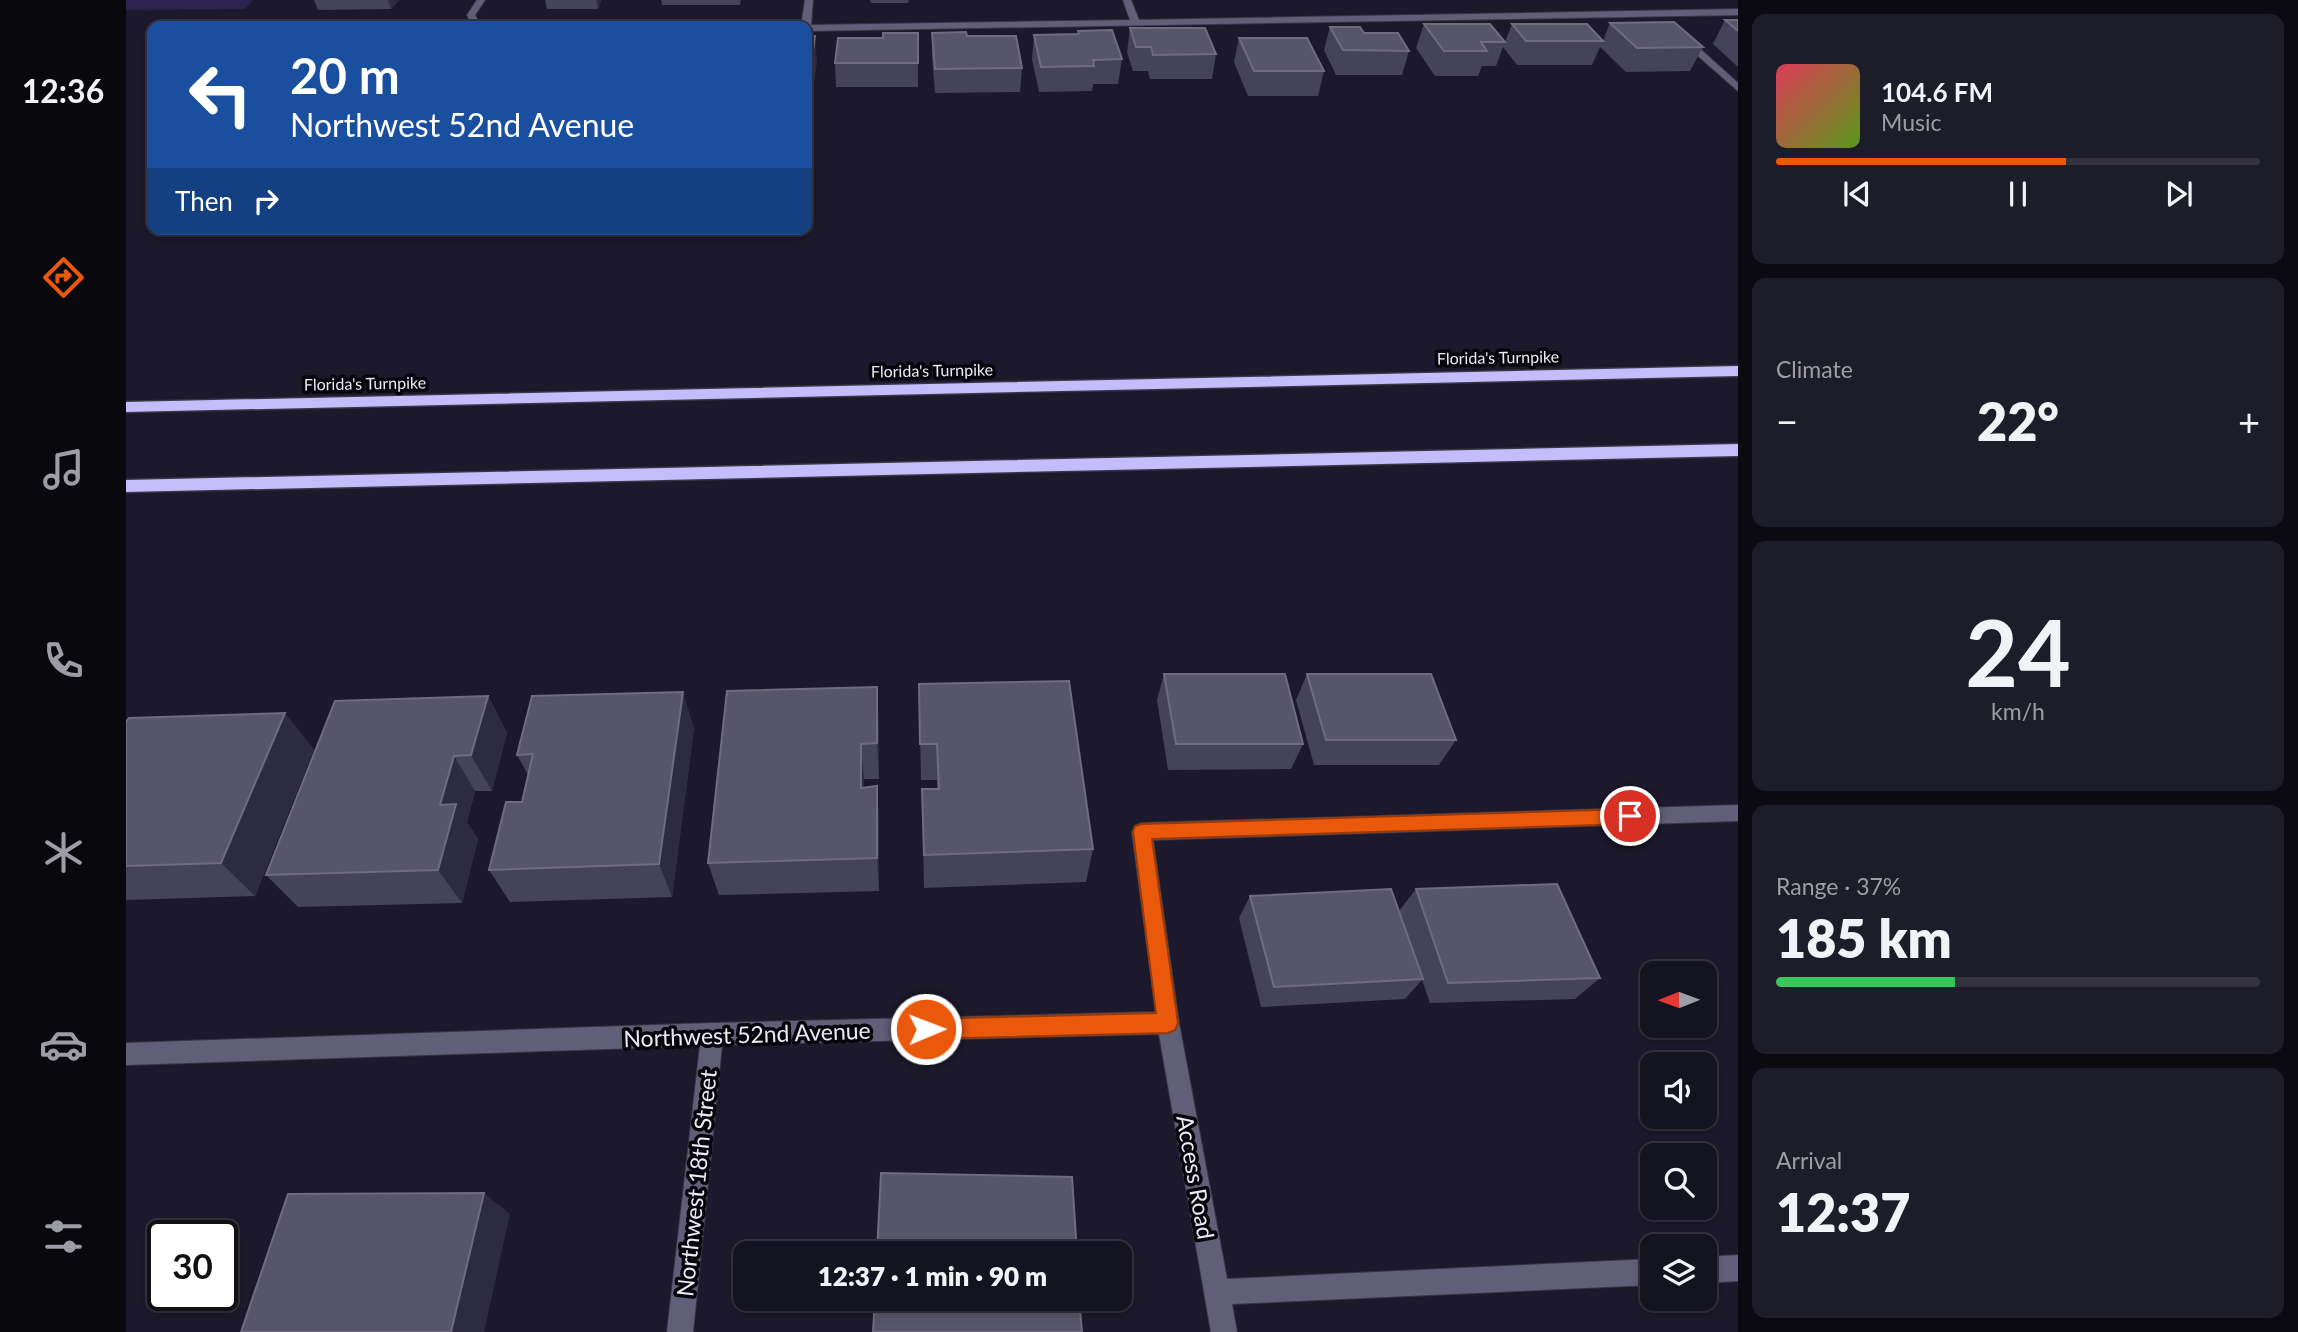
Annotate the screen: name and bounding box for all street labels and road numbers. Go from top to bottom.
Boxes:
street label: Florida's Turnpike [1437,346,1559,368]
street label: Florida's Turnpike [871,359,993,381]
street label: Florida's Turnpike [304,372,426,394]
street label: Northwest 52nd Avenue [623,1016,871,1052]
street label: Northwest 18th Street [670,1067,722,1298]
street label: Access Road [1171,1113,1221,1241]

